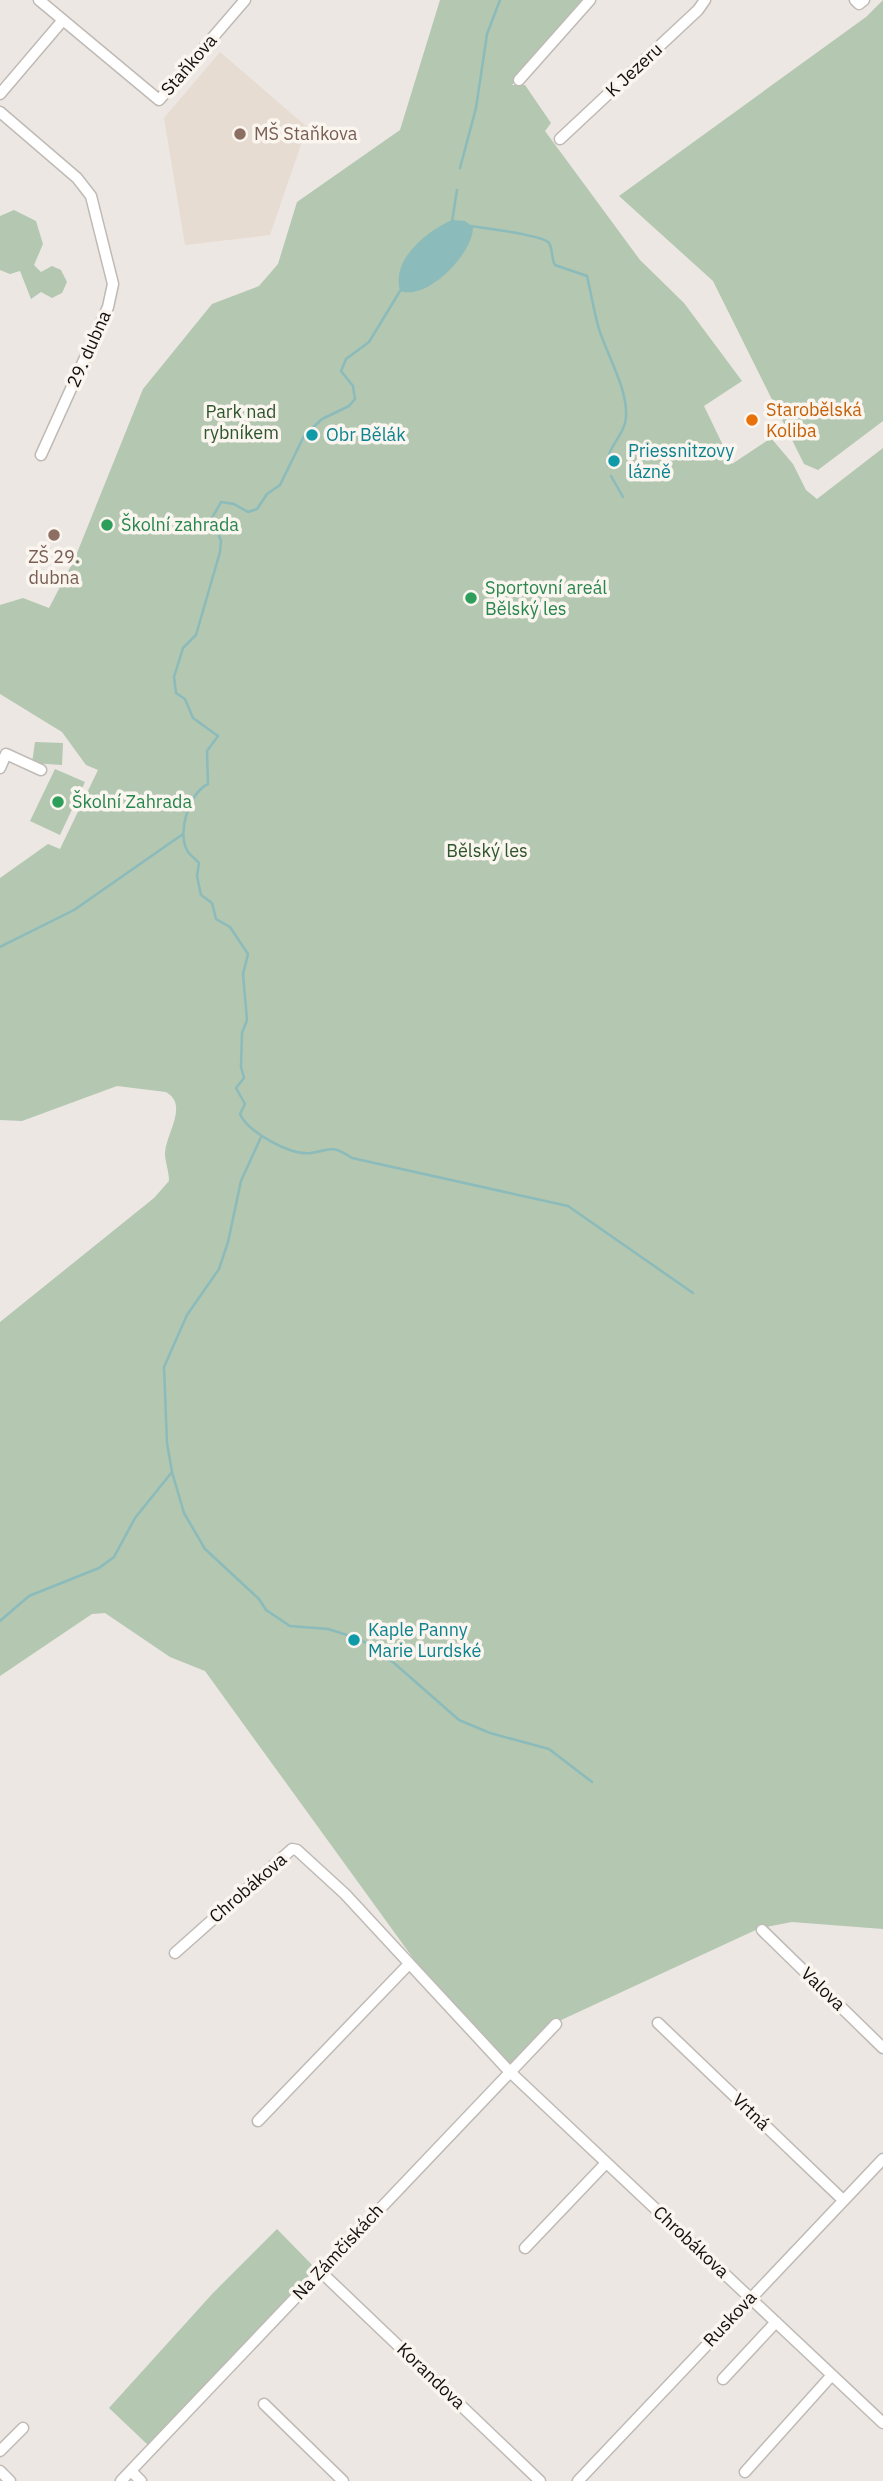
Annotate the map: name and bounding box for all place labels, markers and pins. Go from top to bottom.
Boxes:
place label: MŠ Staňkova [254,121,358,145]
marker: MŠ Staňkova [232,126,248,142]
place label: Starobělská Koliba [766,398,862,442]
marker: Starobělská Koliba [744,412,760,428]
place label: Obr Bělák [326,423,406,446]
marker: Obr Bělák [304,427,320,443]
place label: Priessnitzovy lázně [628,439,734,483]
marker: Priessnitzovy lázně [606,453,622,469]
place label: Školní zahrada [121,512,239,536]
marker: Školní zahrada [99,517,115,533]
marker: ZŠ 29. dubna [46,527,62,543]
place label: ZŠ 29. dubna [28,544,80,589]
place label: Sportovní areál Bělský les [485,576,607,620]
marker: Sportovní areál Bělský les [463,590,479,606]
place label: Školní Zahrada [72,789,192,813]
marker: Školní Zahrada [50,794,66,810]
place label: Kaple Panny Marie Lurdské [368,1618,481,1662]
marker: Kaple Panny Marie Lurdské [346,1632,362,1648]

